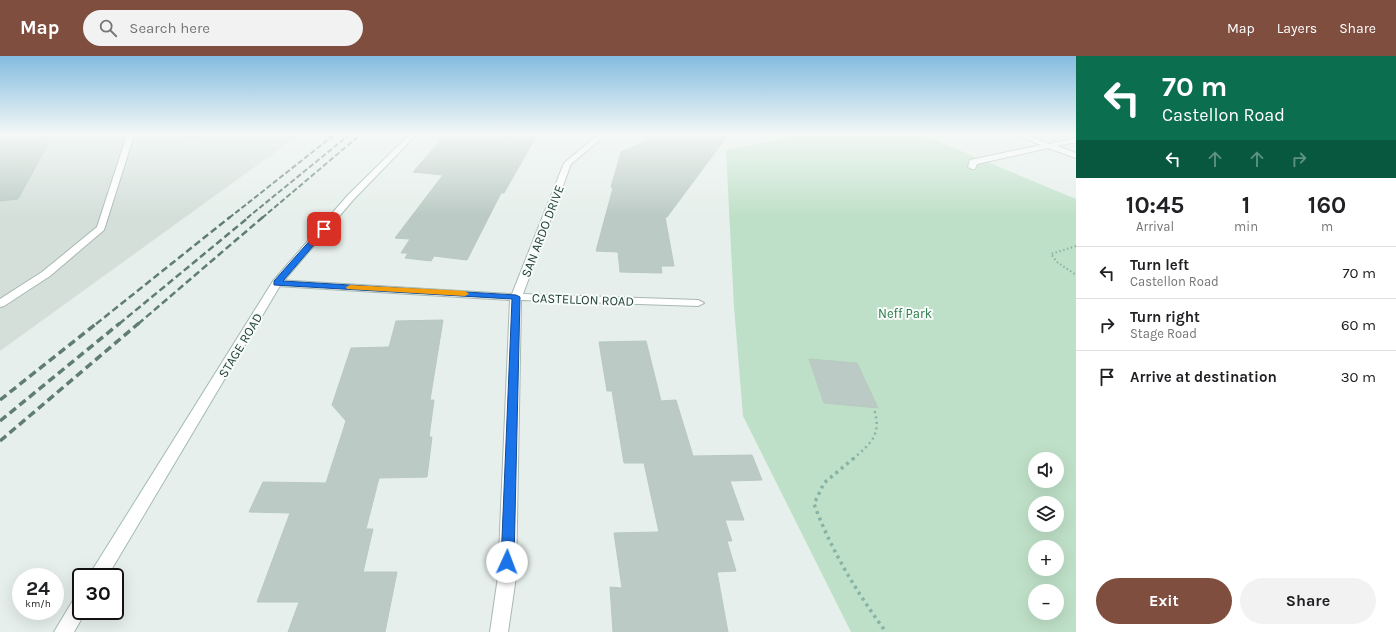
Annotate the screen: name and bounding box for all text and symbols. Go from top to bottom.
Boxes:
search box [83,10,363,46]
text: Map [20,17,59,39]
icon: search [97,17,119,39]
text: Search here [129,19,210,37]
text: Map [1227,20,1255,37]
text: Layers [1277,20,1317,37]
text: Share [1339,20,1376,37]
text: 70 m [1162,70,1227,103]
icon: left [1096,72,1148,124]
text: Castellon Road [1162,104,1285,126]
icon: left [1162,148,1184,170]
icon: ahead [1204,148,1226,170]
icon: ahead [1246,148,1268,170]
icon: right [1288,148,1310,170]
street label: SAN ARDO DRIVE [518,183,567,279]
text: 10:45 [1126,191,1184,219]
text: 1 [1242,191,1250,219]
text: 160 [1308,191,1346,219]
pin [307,212,341,246]
icon: arrive [313,218,335,240]
text: Arrival [1136,219,1174,234]
text: min [1234,219,1258,234]
text: m [1321,219,1333,234]
text: Turn left [1130,256,1189,274]
icon: left [1096,262,1118,284]
text: 70 m [1342,264,1376,282]
text: Castellon Road [1130,274,1219,289]
street label: CASTELLON ROAD [532,290,634,309]
park label: Neff Park [878,306,932,321]
text: Turn right [1130,308,1200,326]
street label: STAGE ROAD [215,310,266,380]
icon: right [1096,314,1118,336]
text: 60 m [1341,316,1376,334]
text: Stage Road [1130,326,1197,341]
icon: arrive [1096,366,1118,388]
text: Arrive at destination [1130,368,1277,386]
text: 30 m [1341,368,1376,386]
map controls [1028,452,1064,620]
button: sound [1028,452,1064,488]
button: layers [1028,496,1064,532]
button: + [1028,540,1064,576]
position arrow [486,541,528,583]
speed limit sign: 30 [72,568,124,620]
text: 24 [26,577,50,600]
button: Exit [1096,578,1232,624]
button: Share [1240,578,1376,624]
button: − [1028,584,1064,620]
text: km/h [25,598,51,610]

